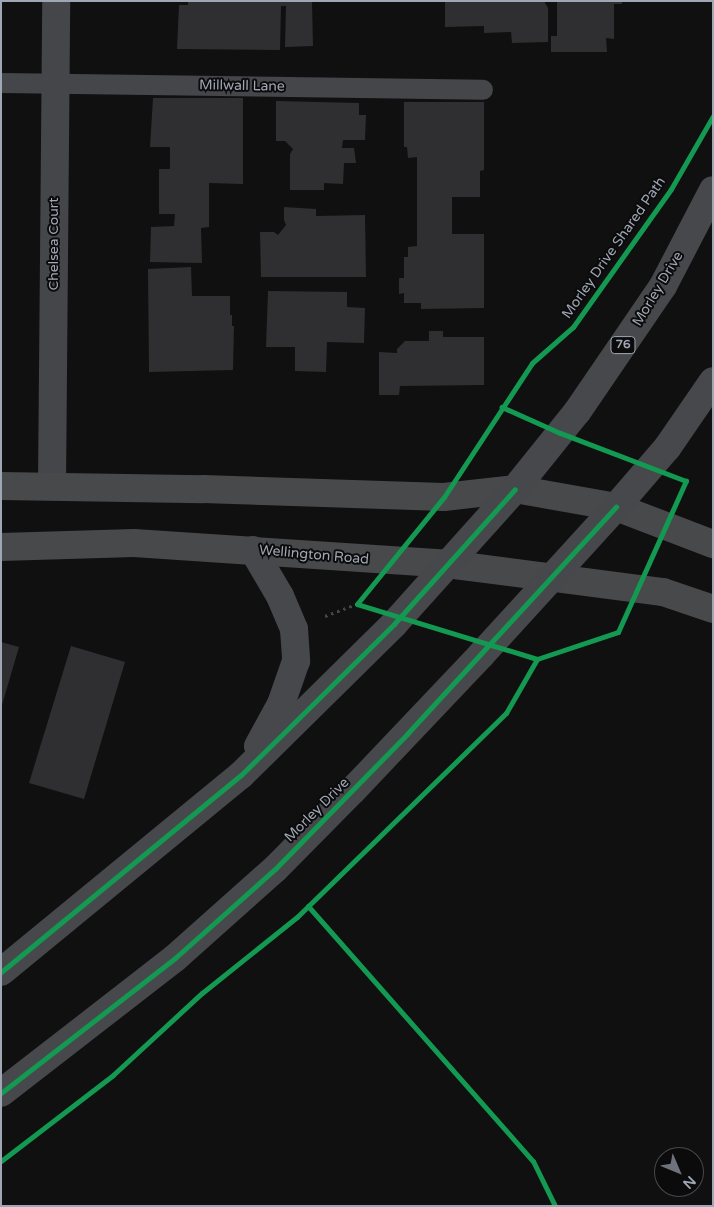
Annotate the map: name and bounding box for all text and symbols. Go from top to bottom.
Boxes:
street label: Millwall Lane [199,77,285,95]
street label: Morley Drive Shared Path [559,174,669,322]
street label: Chelsea Court [46,197,62,291]
street label: Morley Drive [629,249,687,329]
road number: 76 [609,336,637,354]
street label: Wellington Road [258,542,370,568]
street label: Morley Drive [281,774,353,846]
north arrow [654,1147,704,1197]
text: N [679,1172,699,1192]

